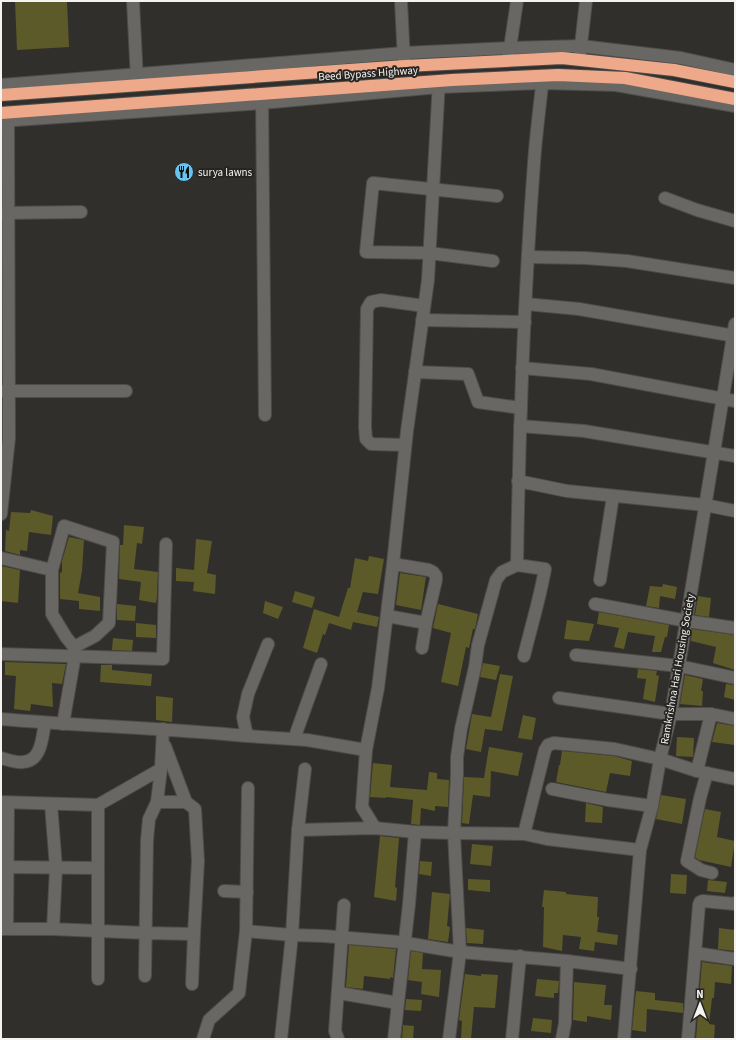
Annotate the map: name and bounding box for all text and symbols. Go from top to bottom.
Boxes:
street label: Beed Bypass Highway [318,63,418,84]
restaurant icon: surya lawns [173,161,195,183]
place label: surya lawns [198,165,253,180]
street label: Ramkrishna Hari Housing Society [657,593,698,746]
north arrow [680,984,720,1024]
text: N [696,987,704,1002]

